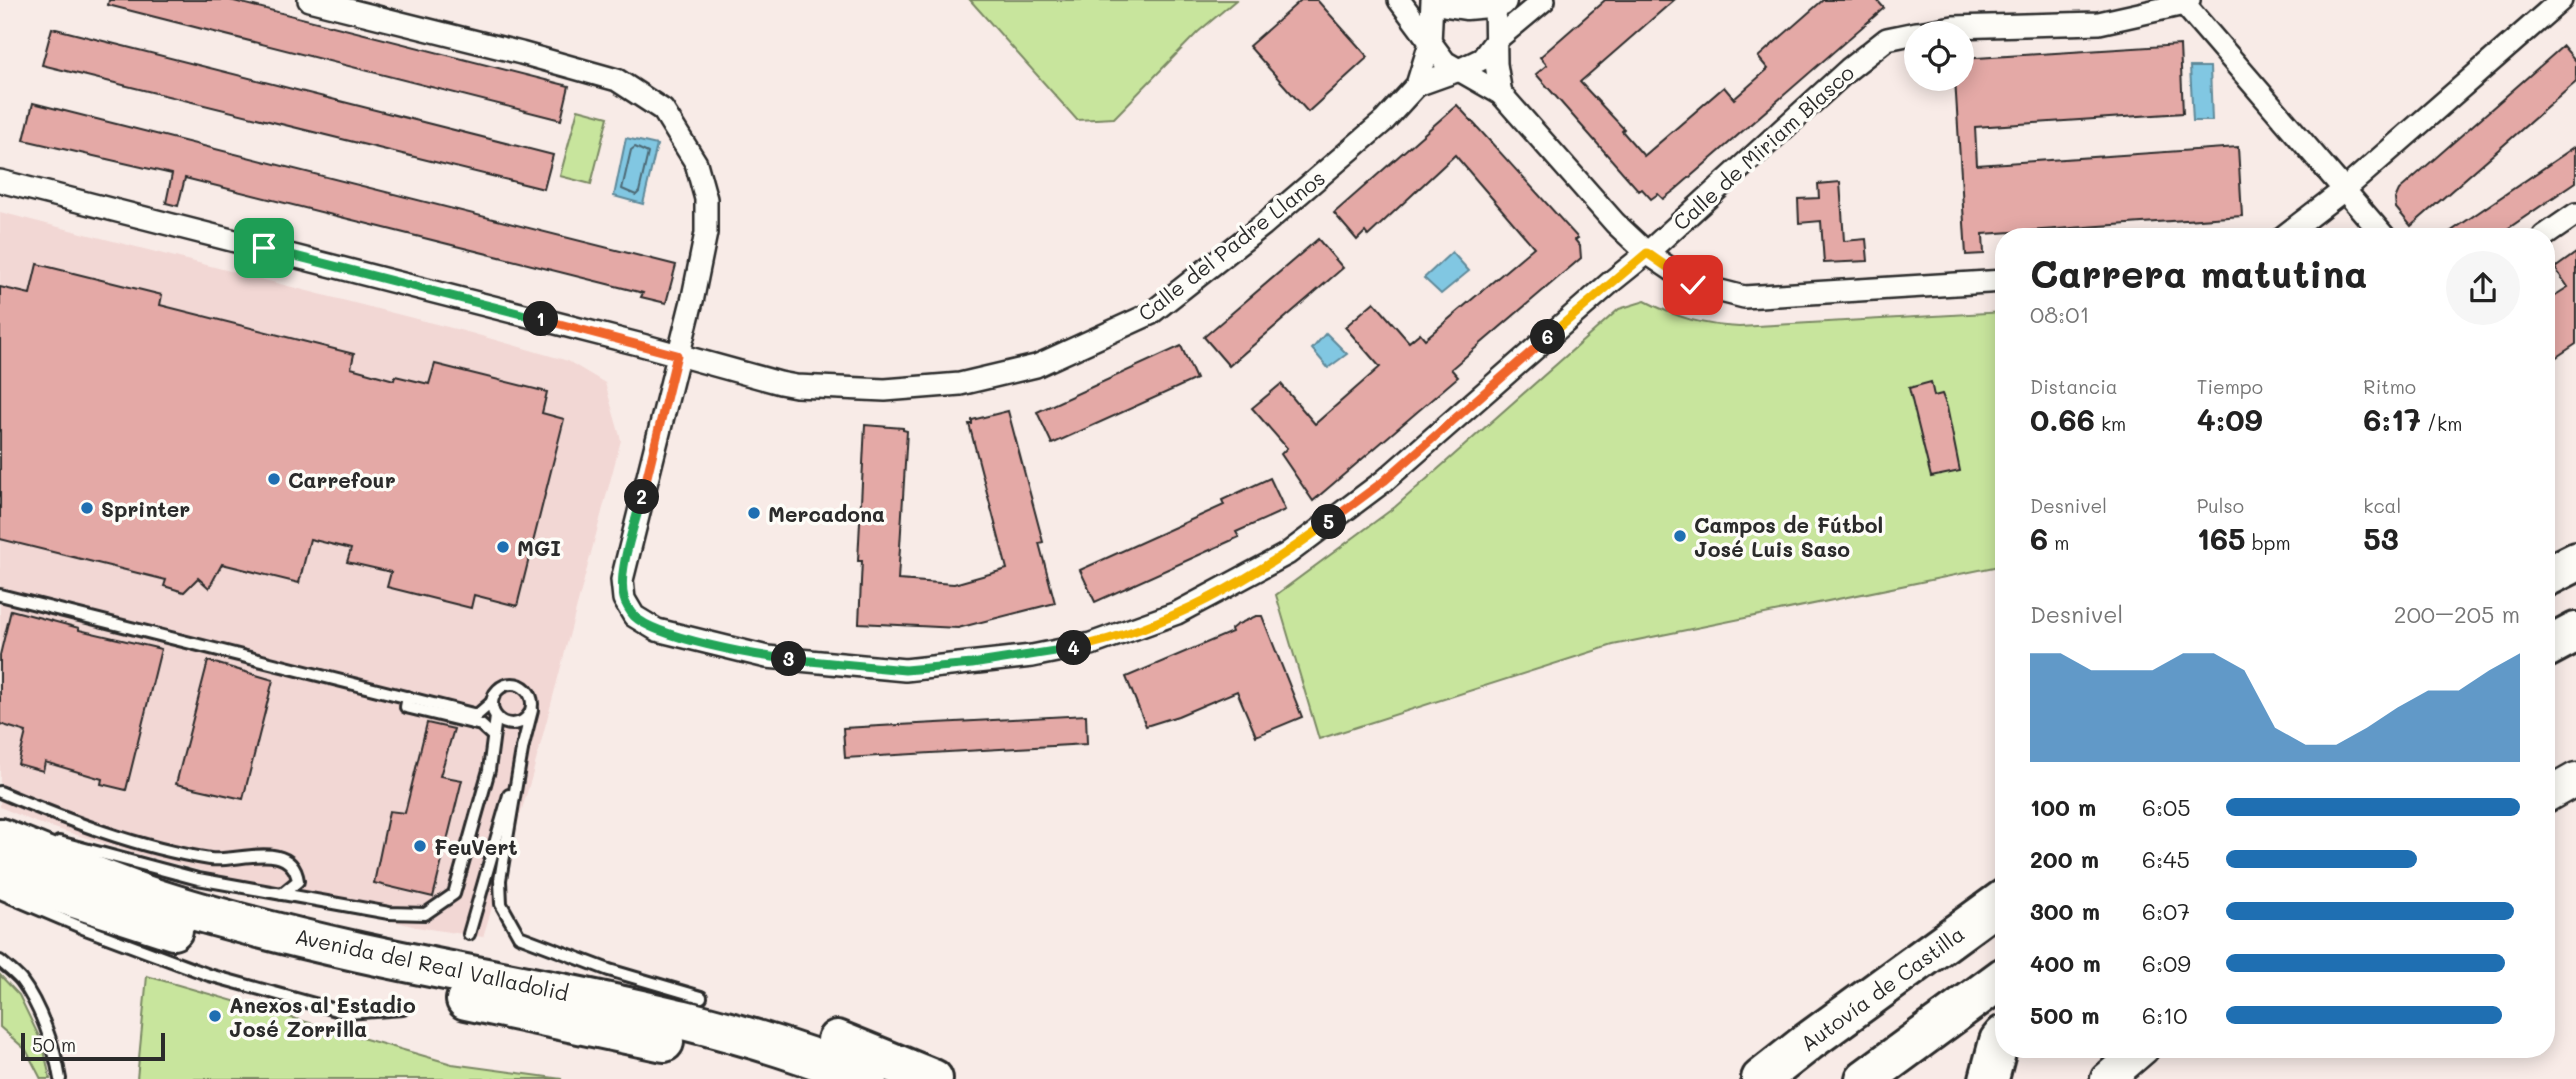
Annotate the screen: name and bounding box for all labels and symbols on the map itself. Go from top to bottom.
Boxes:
street label: Calle de Miriam Blasco [1667,59,1859,235]
street label: Calle del Padre Llanos [1132,164,1330,326]
pin [234,218,294,278]
pin [1663,255,1723,315]
pin: 1 [524,302,558,336]
pin: 6 [1530,320,1566,354]
place label: Carrefour [288,466,396,493]
marker: Carrefour [266,471,282,487]
pin: 2 [624,480,660,514]
place label: Sprinter [101,495,190,522]
marker: Sprinter [79,500,95,516]
place label: Mercadona [768,500,885,527]
pin: 5 [1312,504,1346,540]
marker: Mercadona [746,505,762,521]
place label: Campos de Fútbol José Luis Saso [1694,511,1883,562]
marker: Campos de Fútbol José Luis Saso [1672,528,1688,544]
place label: MGI [517,534,561,561]
marker: MGI [495,539,511,555]
pin: 4 [1056,630,1092,666]
pin: 3 [772,642,806,676]
place label: FeuVert [434,833,518,860]
marker: FeuVert [412,838,428,854]
street label: Autovía de Castilla [1795,920,1969,1056]
street label: Avenida del Real Valladolid [293,922,571,1006]
place label: Anexos al Estadio José Zorrilla [229,991,416,1042]
marker: Anexos al Estadio José Zorrilla [207,1008,223,1024]
scale bar [21,1030,164,1062]

